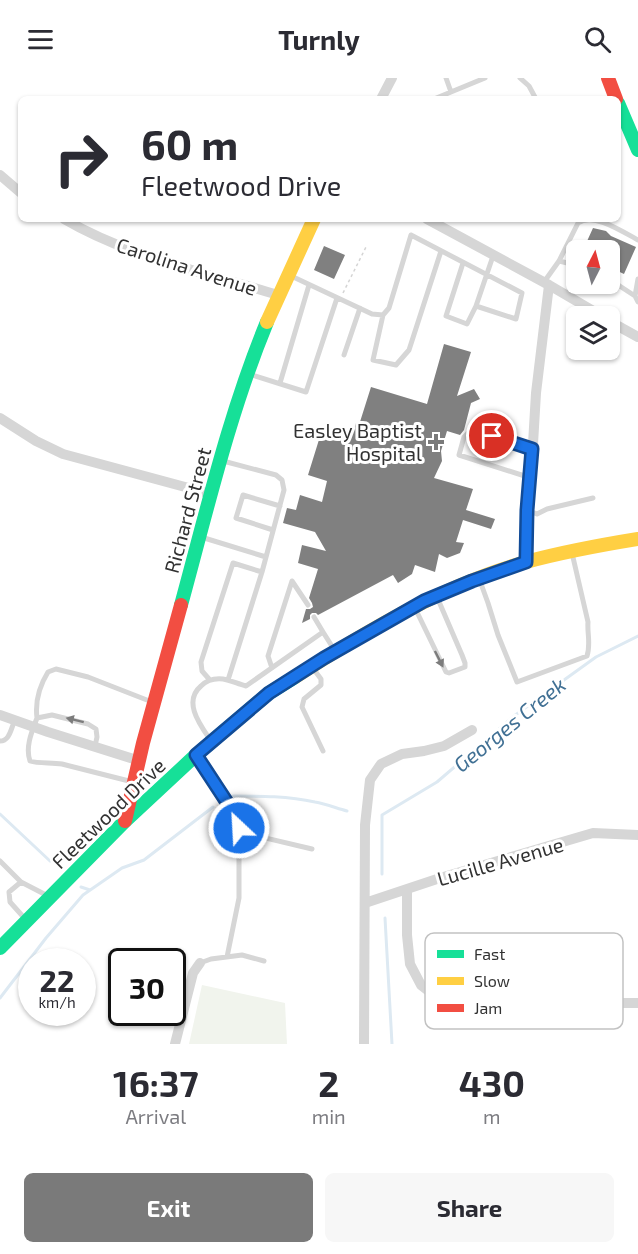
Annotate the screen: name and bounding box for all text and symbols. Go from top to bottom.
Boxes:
icon: menu [24,23,57,56]
text: Turnly [278,23,360,55]
icon: search [581,23,614,56]
text: 60 m [141,118,238,168]
icon: right [42,120,120,198]
text: Fleetwood Drive [141,169,341,201]
street label: Carolina Avenue [114,232,260,300]
north arrow [566,240,620,294]
map controls [566,240,620,360]
button: layers [566,306,620,360]
pin [466,410,517,461]
place label: Easley Baptist Hospital [293,418,422,465]
icon: arrive [475,419,508,452]
marker: Easley Baptist Hospital [427,433,445,451]
street label: Richard Street [159,444,215,575]
one-way arrow [435,651,444,668]
water label: Georges Creek [448,671,570,777]
one-way arrow [66,715,84,725]
street label: Fleetwood Drive [46,753,170,873]
position arrow [207,796,271,860]
street label: Lucille Avenue [434,832,566,890]
legend [425,933,623,1029]
text: Fast [474,944,505,963]
speed limit sign: 30 [108,948,186,1026]
text: 22 [40,962,74,998]
text: Slow [474,971,510,990]
text: km/h [38,993,76,1011]
text: Jam [474,998,502,1017]
text: 16:37 [113,1061,199,1104]
text: 2 [318,1061,339,1104]
text: 430 [459,1061,525,1104]
text: Arrival [125,1104,186,1128]
text: min [312,1104,346,1128]
text: m [483,1104,501,1128]
button: Exit [24,1173,313,1242]
button: Share [325,1173,614,1242]

